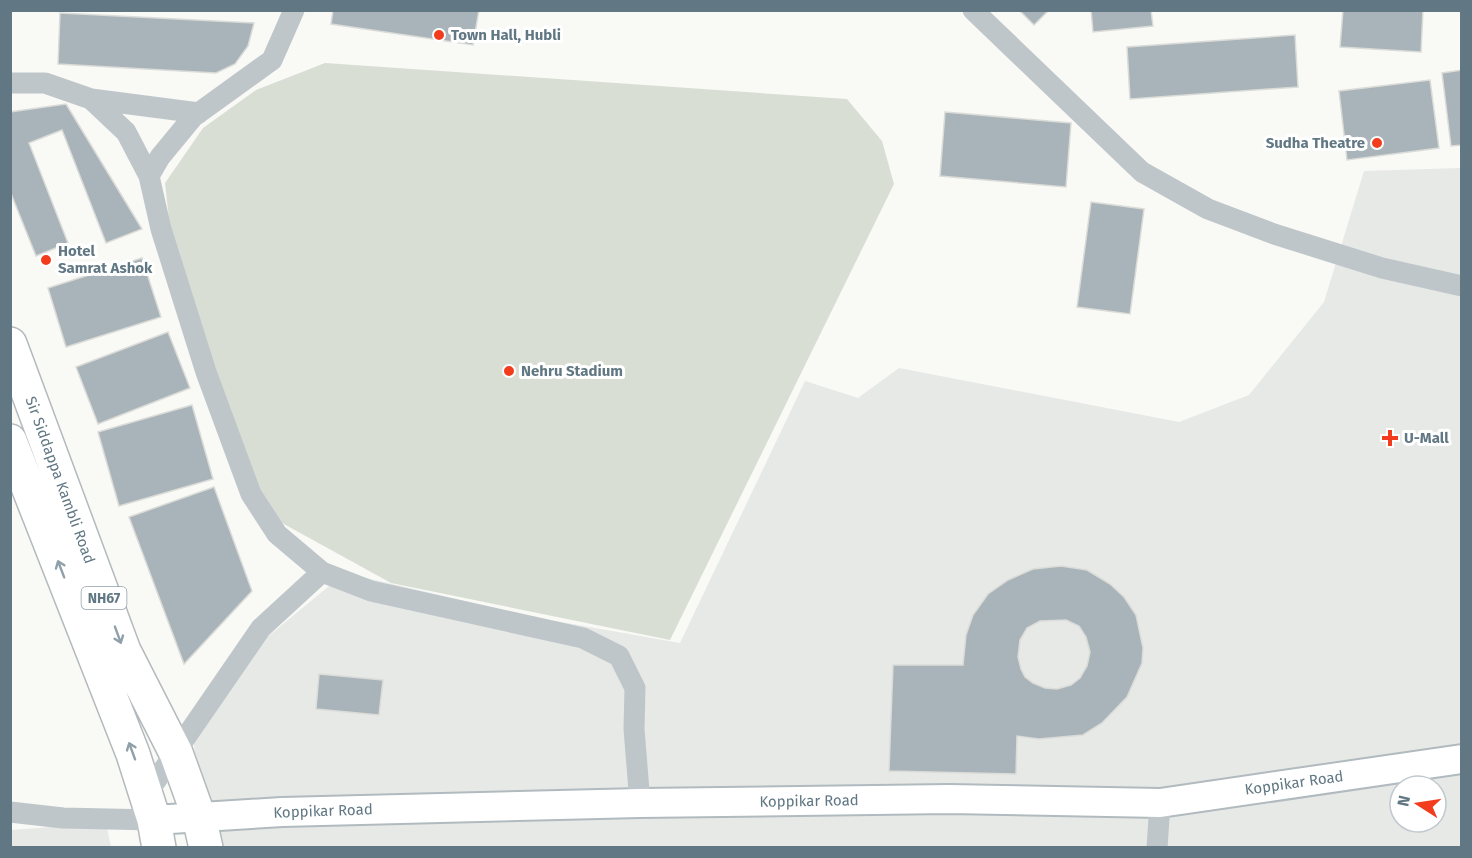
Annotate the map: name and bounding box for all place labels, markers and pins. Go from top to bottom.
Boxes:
place label: Town Hall, Hubli [451,26,561,44]
marker: Town Hall, Hubli [432,28,446,42]
place label: Sudha Theatre [1266,134,1365,152]
marker: Sudha Theatre [1370,136,1384,150]
place label: Hotel Samrat Ashok [58,242,153,277]
marker: Hotel Samrat Ashok [39,253,53,267]
place label: Nehru Stadium [521,362,623,380]
marker: Nehru Stadium [502,364,516,378]
marker: U-Mall [1381,429,1399,447]
place label: U-Mall [1404,429,1449,447]

